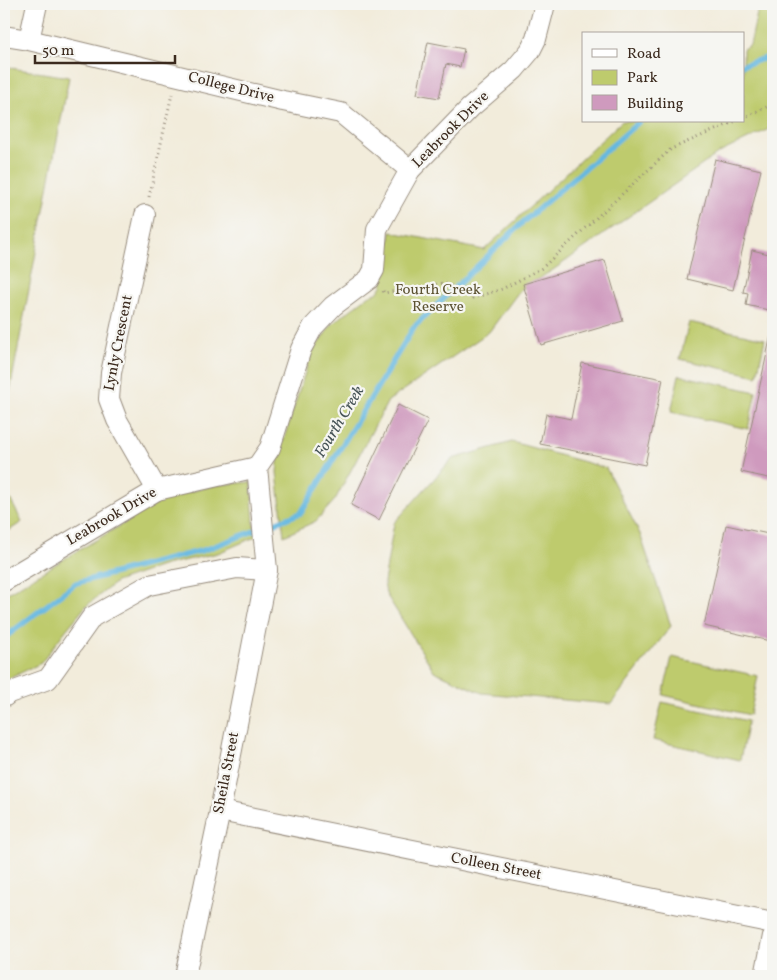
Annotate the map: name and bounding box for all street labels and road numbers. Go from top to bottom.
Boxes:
street label: College Drive [186,67,276,109]
street label: Leabrook Drive [408,87,494,173]
street label: Lynly Crescent [99,293,139,393]
street label: Leabrook Drive [63,483,161,551]
street label: Sheila Street [209,730,245,816]
street label: Colleen Street [449,848,543,886]

